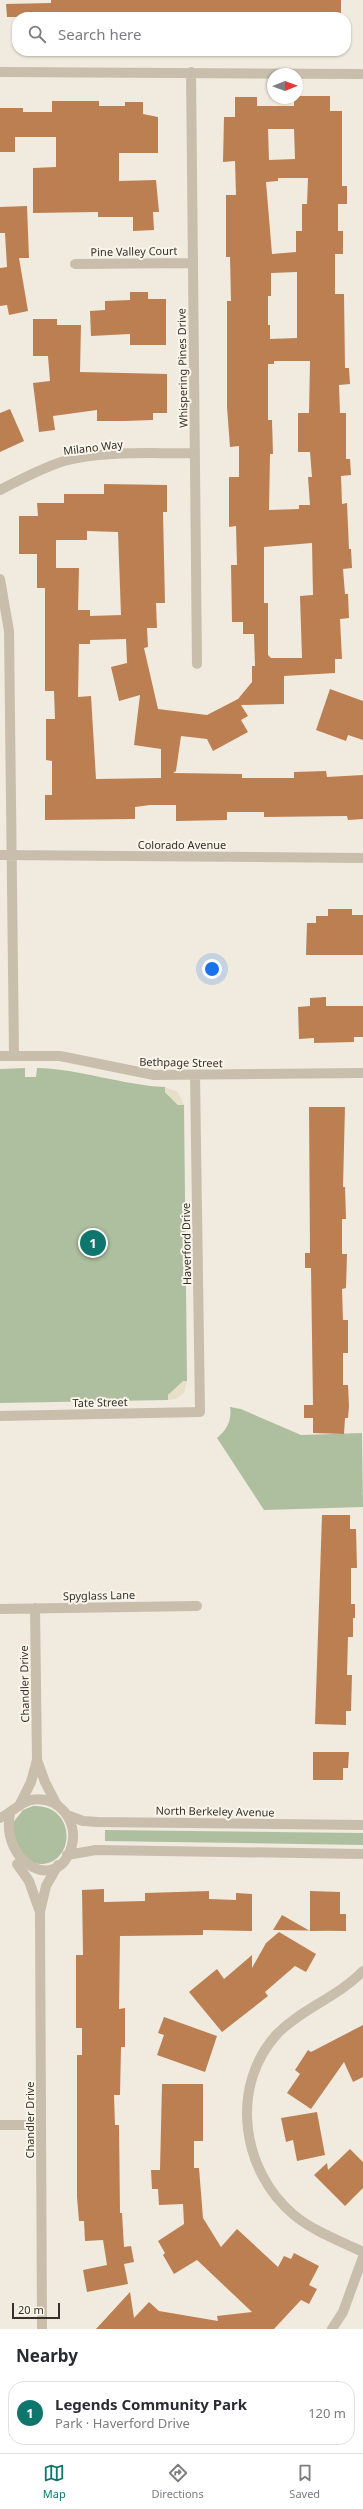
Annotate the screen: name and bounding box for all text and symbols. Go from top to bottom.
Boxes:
search box [12,12,351,56]
icon: search [26,23,48,45]
text: Search here [58,24,141,44]
north arrow [267,68,303,104]
street label: Pine Valley Court [90,243,178,259]
street label: Whispering Pines Drive [173,308,191,428]
street label: Milano Way [62,436,124,458]
street label: Colorado Avenue [138,837,226,852]
your location [202,959,222,979]
street label: Bethpage Street [139,1054,223,1070]
street label: Haverford Drive [178,1203,194,1285]
pin: 1 [80,1228,106,1258]
street label: Tate Street [72,1394,128,1410]
street label: Spyglass Lane [63,1587,135,1603]
street label: Chandler Drive [16,1645,32,1723]
street label: North Berkeley Avenue [155,1802,275,1820]
street label: Chandler Drive [22,2081,37,2159]
scale bar [12,2301,60,2320]
text: 20 m [18,2302,44,2317]
text: Nearby [16,2344,78,2367]
text: Legends Community Park [55,2394,247,2414]
text: 1 [26,2404,34,2422]
text: 120 m [308,2404,346,2422]
text: Park · Haverford Drive [55,2414,190,2432]
tab: Map [43,2462,66,2501]
tab: Directions [151,2462,204,2501]
tab: Saved [289,2462,320,2501]

